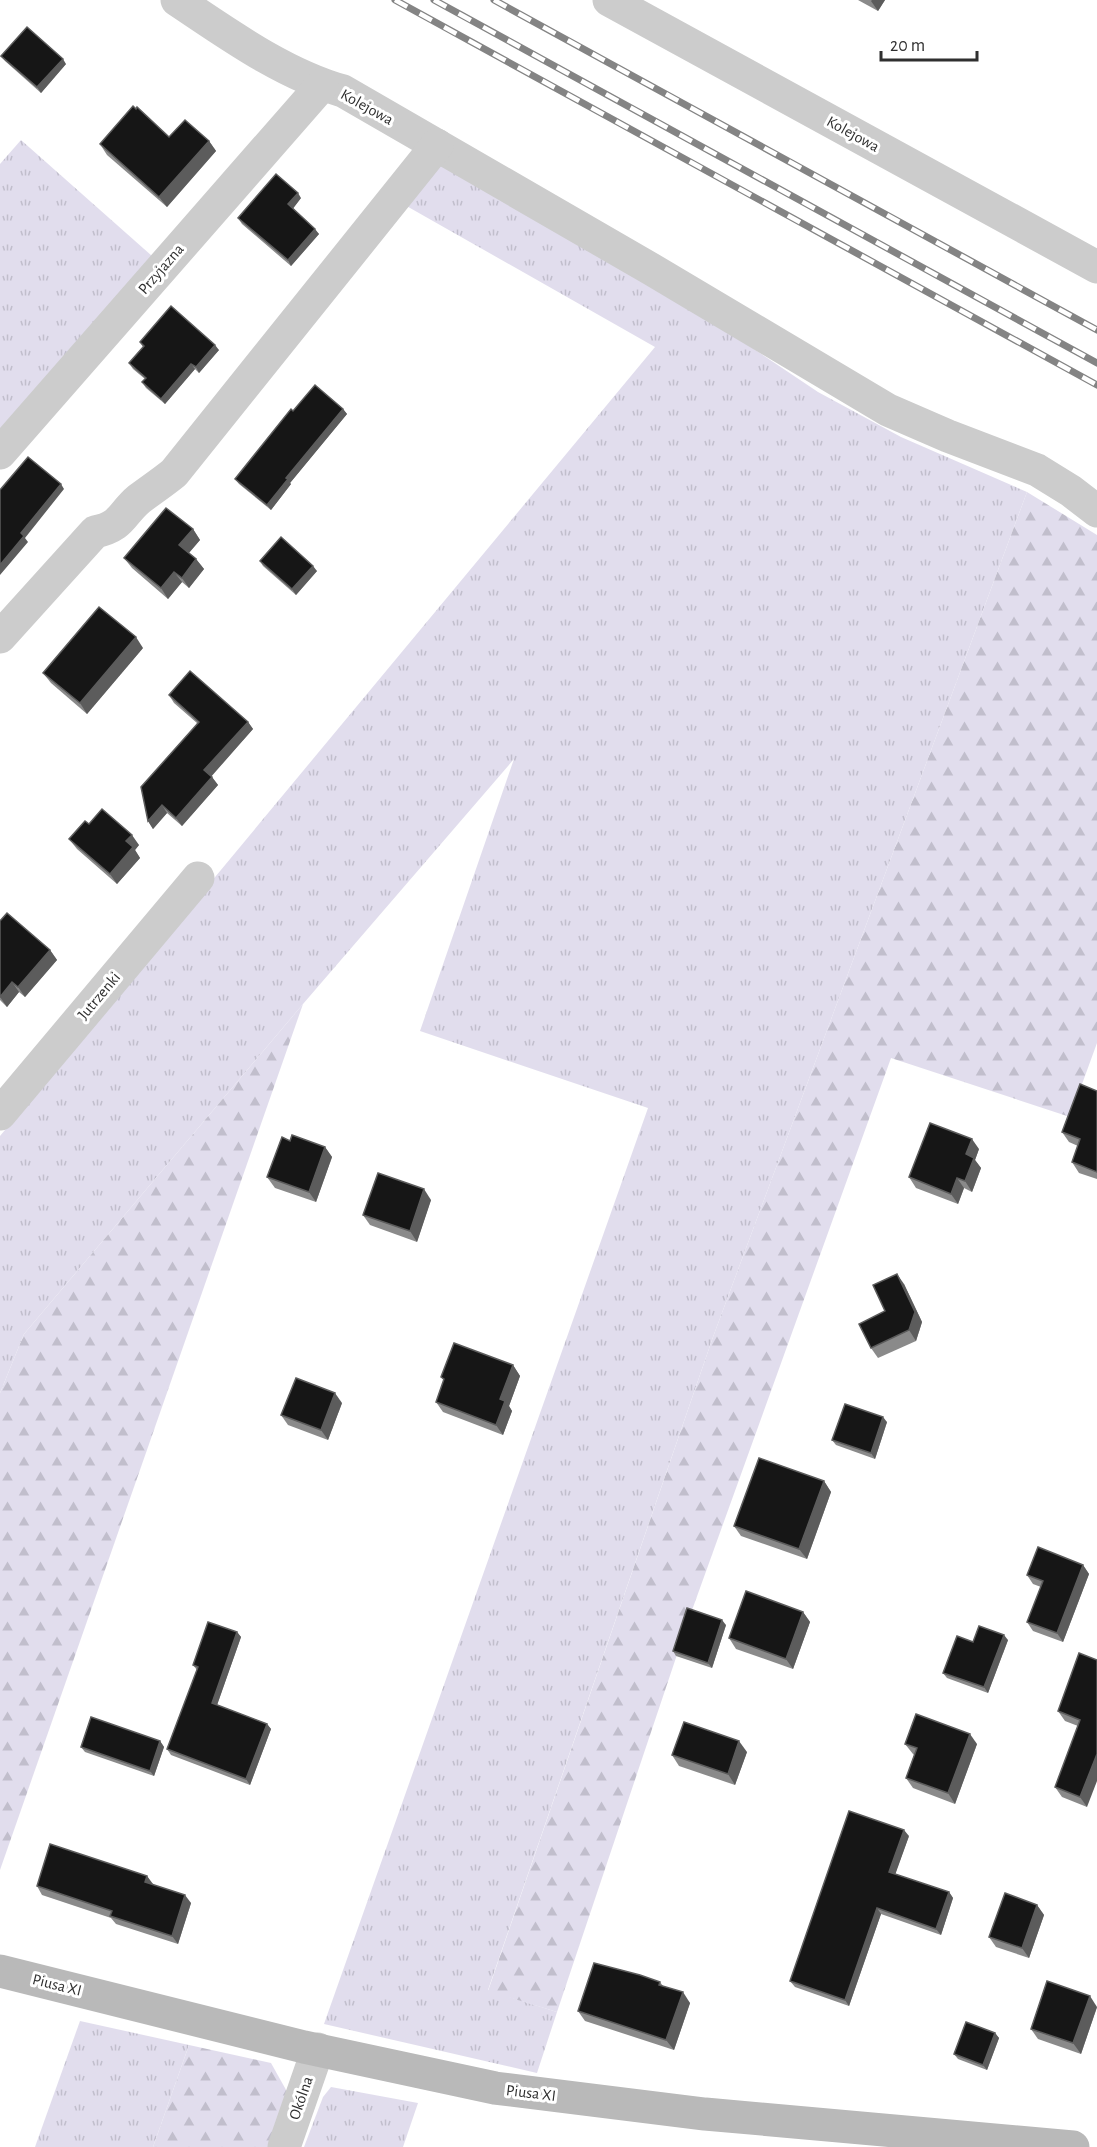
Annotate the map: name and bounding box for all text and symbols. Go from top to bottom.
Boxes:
scale bar [881,24,977,62]
text: 20 m [890,37,925,55]
street label: Kolejowa [338,86,396,129]
street label: Kolejowa [824,113,882,156]
street label: Przyjazna [135,241,188,298]
street label: Jutrzenki [75,969,123,1023]
street label: Piusa XI [31,1971,83,1999]
street label: Okólna [286,2074,316,2122]
street label: Piusa XI [505,2082,557,2104]

